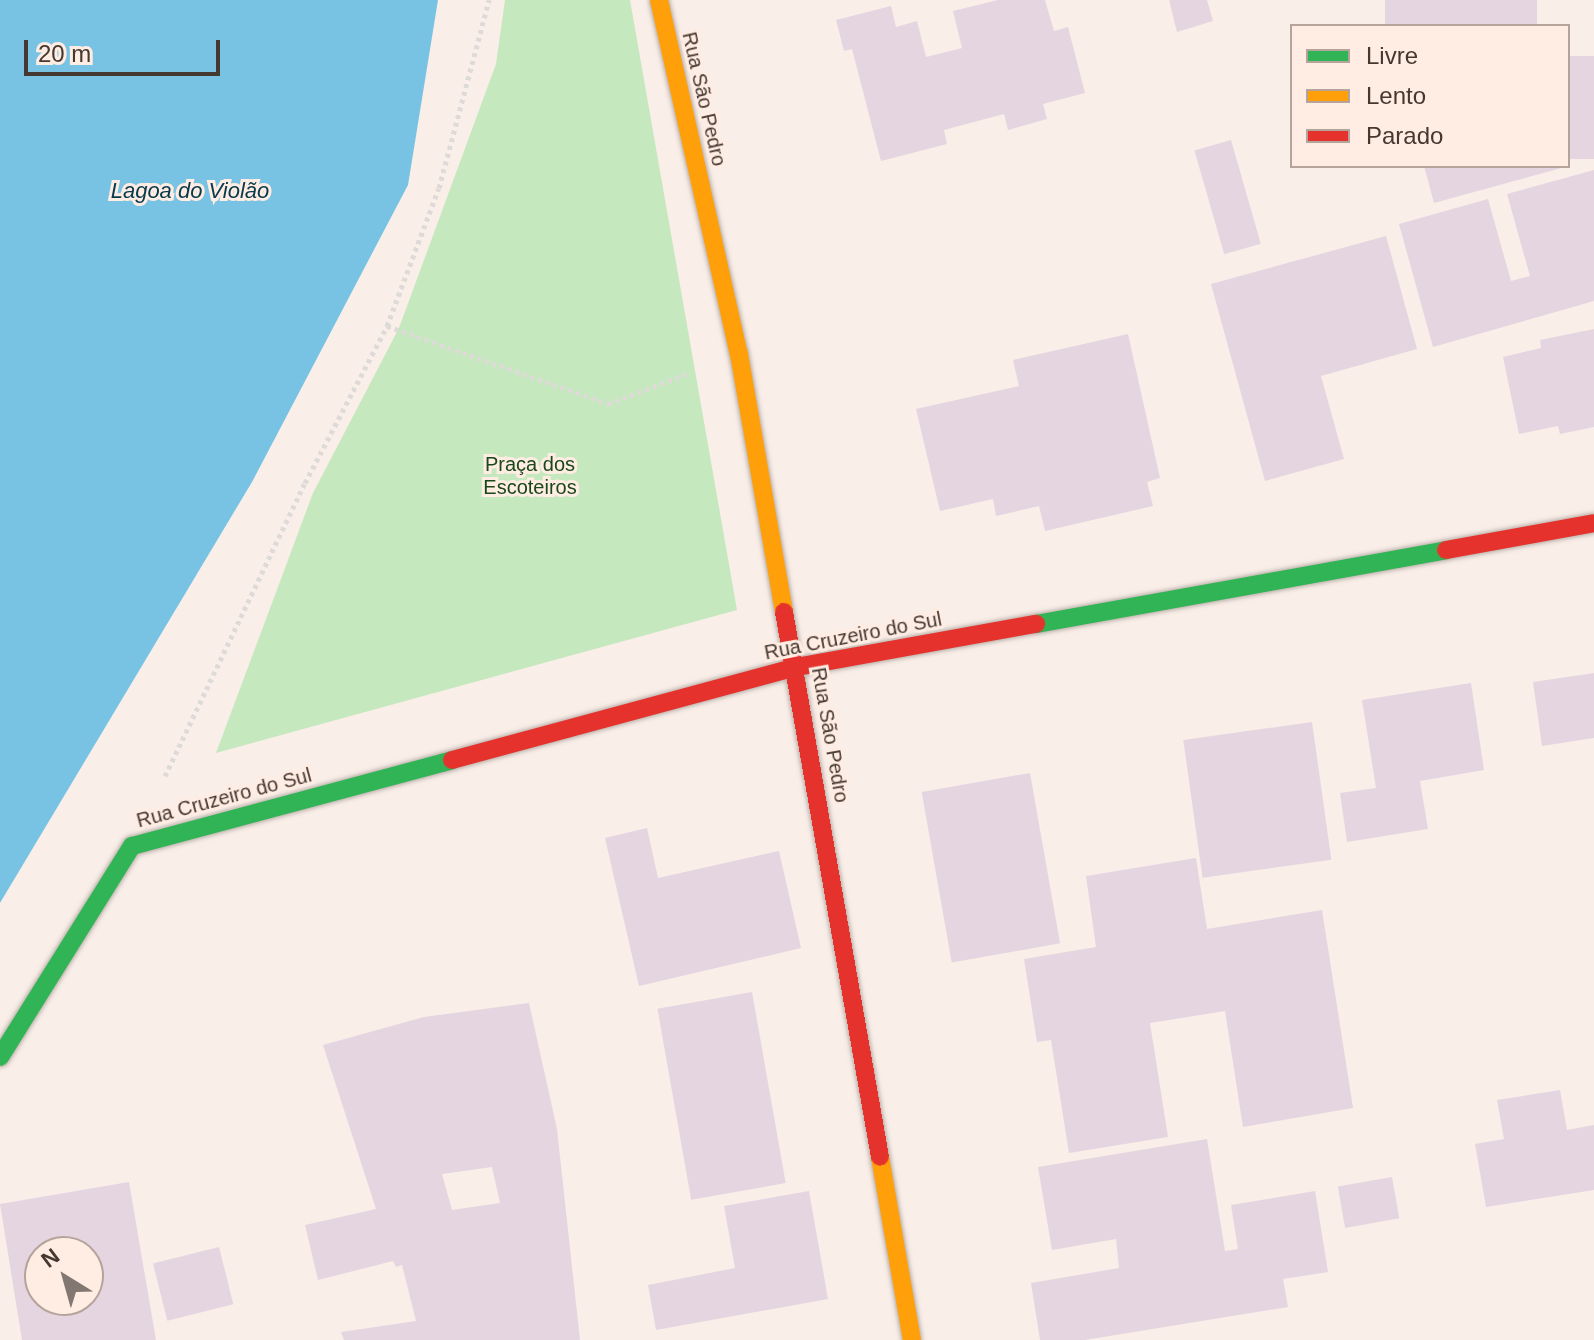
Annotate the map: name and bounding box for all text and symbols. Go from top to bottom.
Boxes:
scale bar [28,24,224,74]
legend [1290,24,1570,168]
street label: Rua São Pedro [677,30,731,168]
text: 20 m [38,40,91,67]
text: Livre [1366,42,1418,69]
text: Lento [1366,82,1426,109]
text: Parado [1366,122,1443,149]
water label: Lagoa do Violão [111,178,269,204]
park label: Praça dos Escoteiros [483,453,577,500]
street label: Rua Cruzeiro do Sul [762,607,944,665]
street label: Rua São Pedro [806,666,854,804]
street label: Rua Cruzeiro do Sul [134,763,314,833]
north arrow [24,1236,104,1316]
text: N [37,1243,64,1273]

